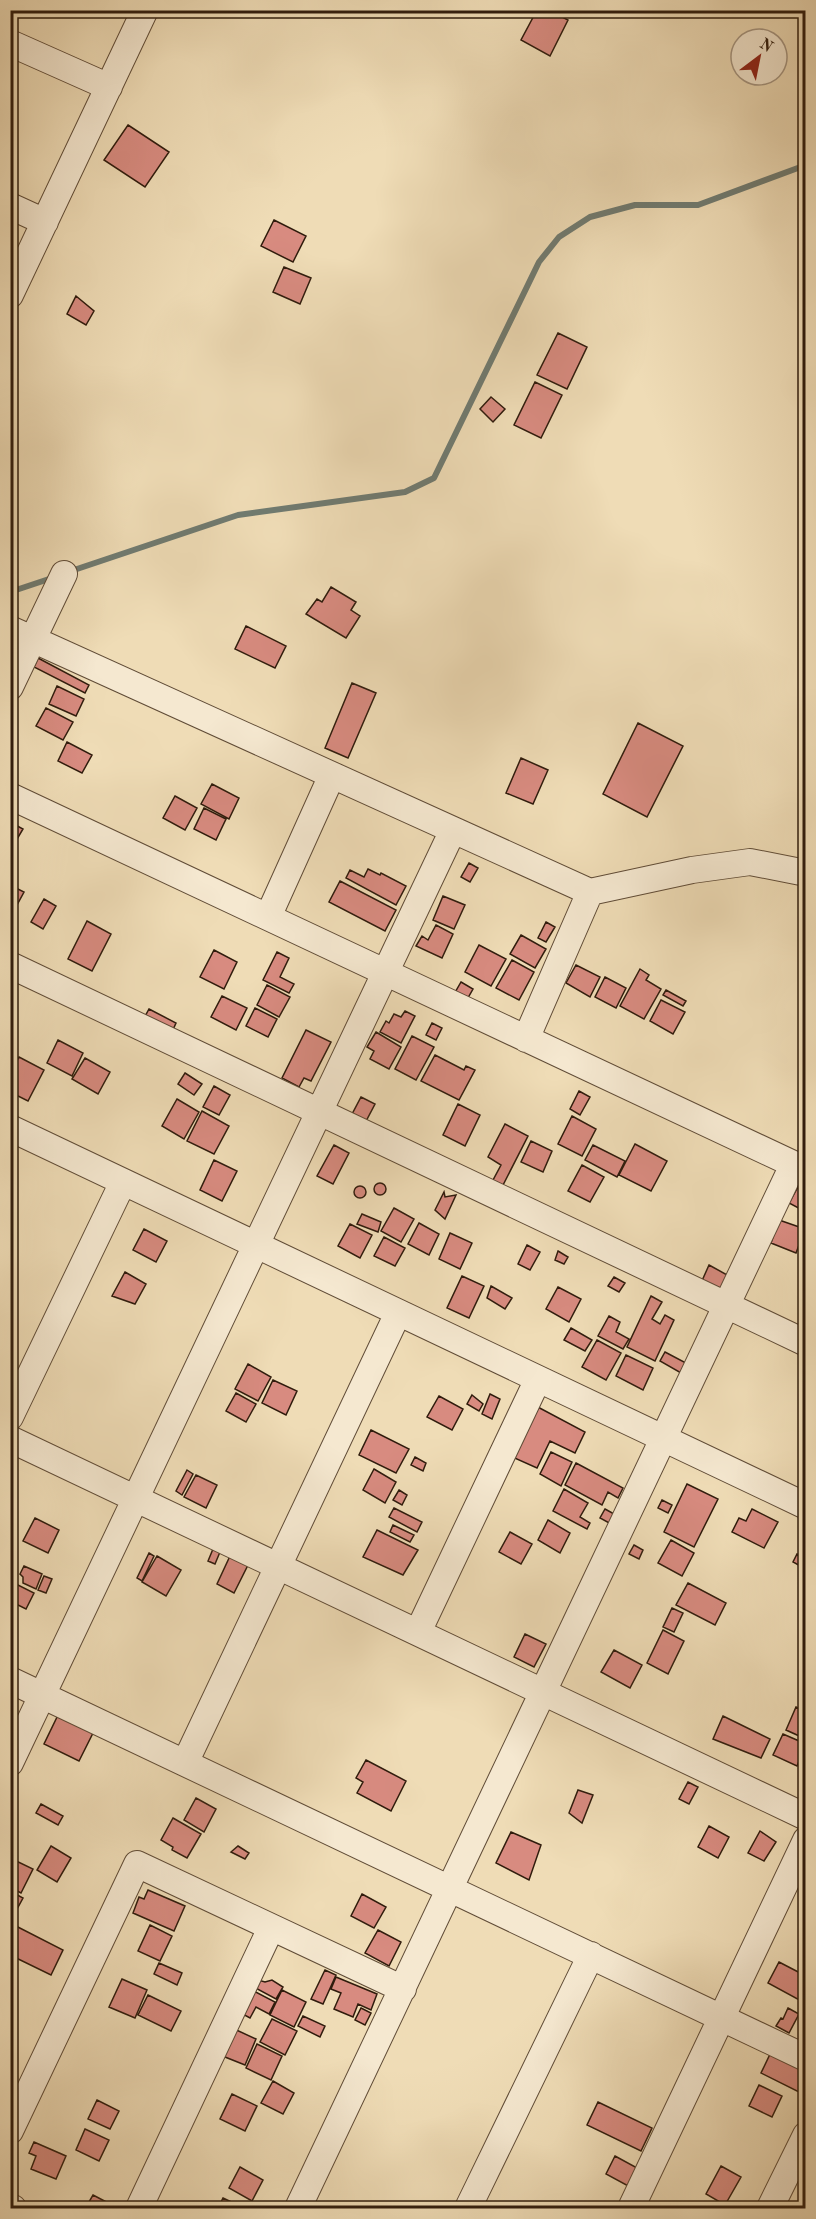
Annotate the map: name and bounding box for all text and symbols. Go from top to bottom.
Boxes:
north arrow [729,27,789,87]
text: N [756,36,776,56]

